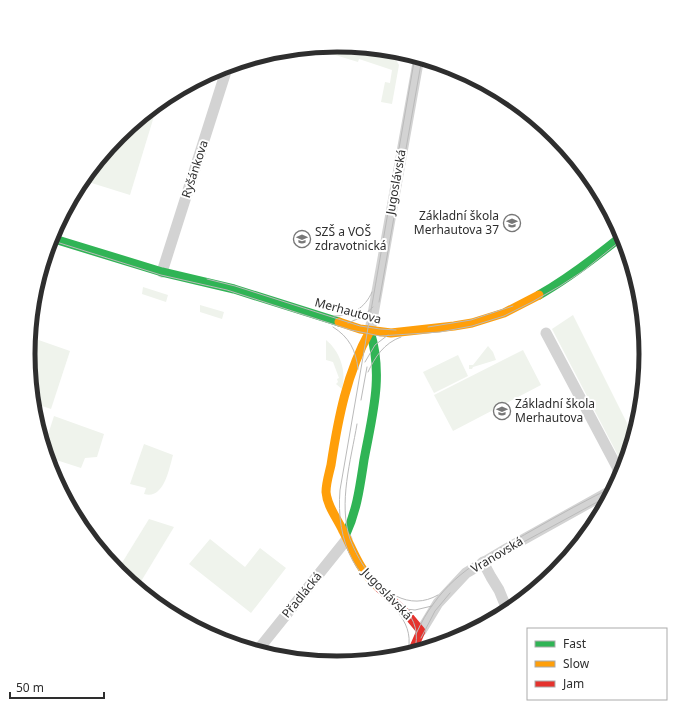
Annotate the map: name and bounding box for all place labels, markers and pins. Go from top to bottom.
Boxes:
place label: Základní škola Merhautova 37 [414,207,499,238]
school or university icon: Základní škola Merhautova 37 [502,213,522,233]
place label: SZŠ a VOŠ zdravotnická [315,223,387,254]
school or university icon: SZŠ a VOŠ zdravotnická [292,229,312,249]
place label: Základní škola Merhautova [515,395,595,426]
school or university icon: Základní škola Merhautova [492,401,512,421]

